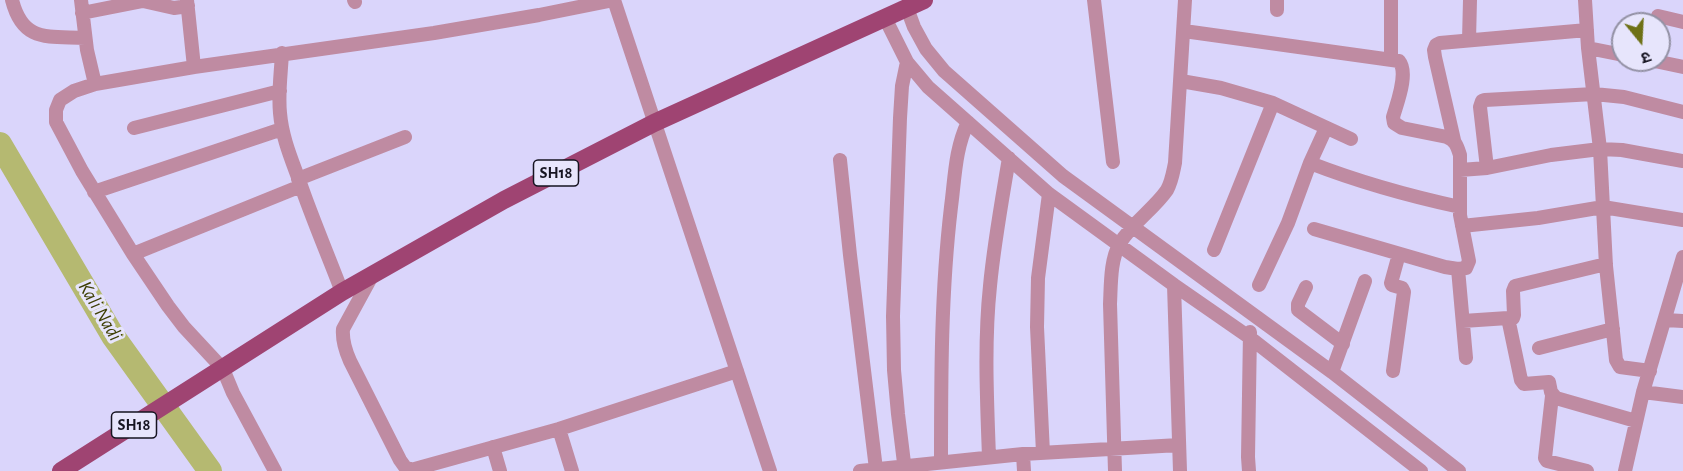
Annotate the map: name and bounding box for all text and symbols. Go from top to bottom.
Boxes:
north arrow [1611,12,1671,72]
text: उ [1639,48,1653,66]
road number: SH18 [534,160,578,186]
water label: Kali Nadi [73,277,127,345]
road number: SH18 [112,412,156,438]

